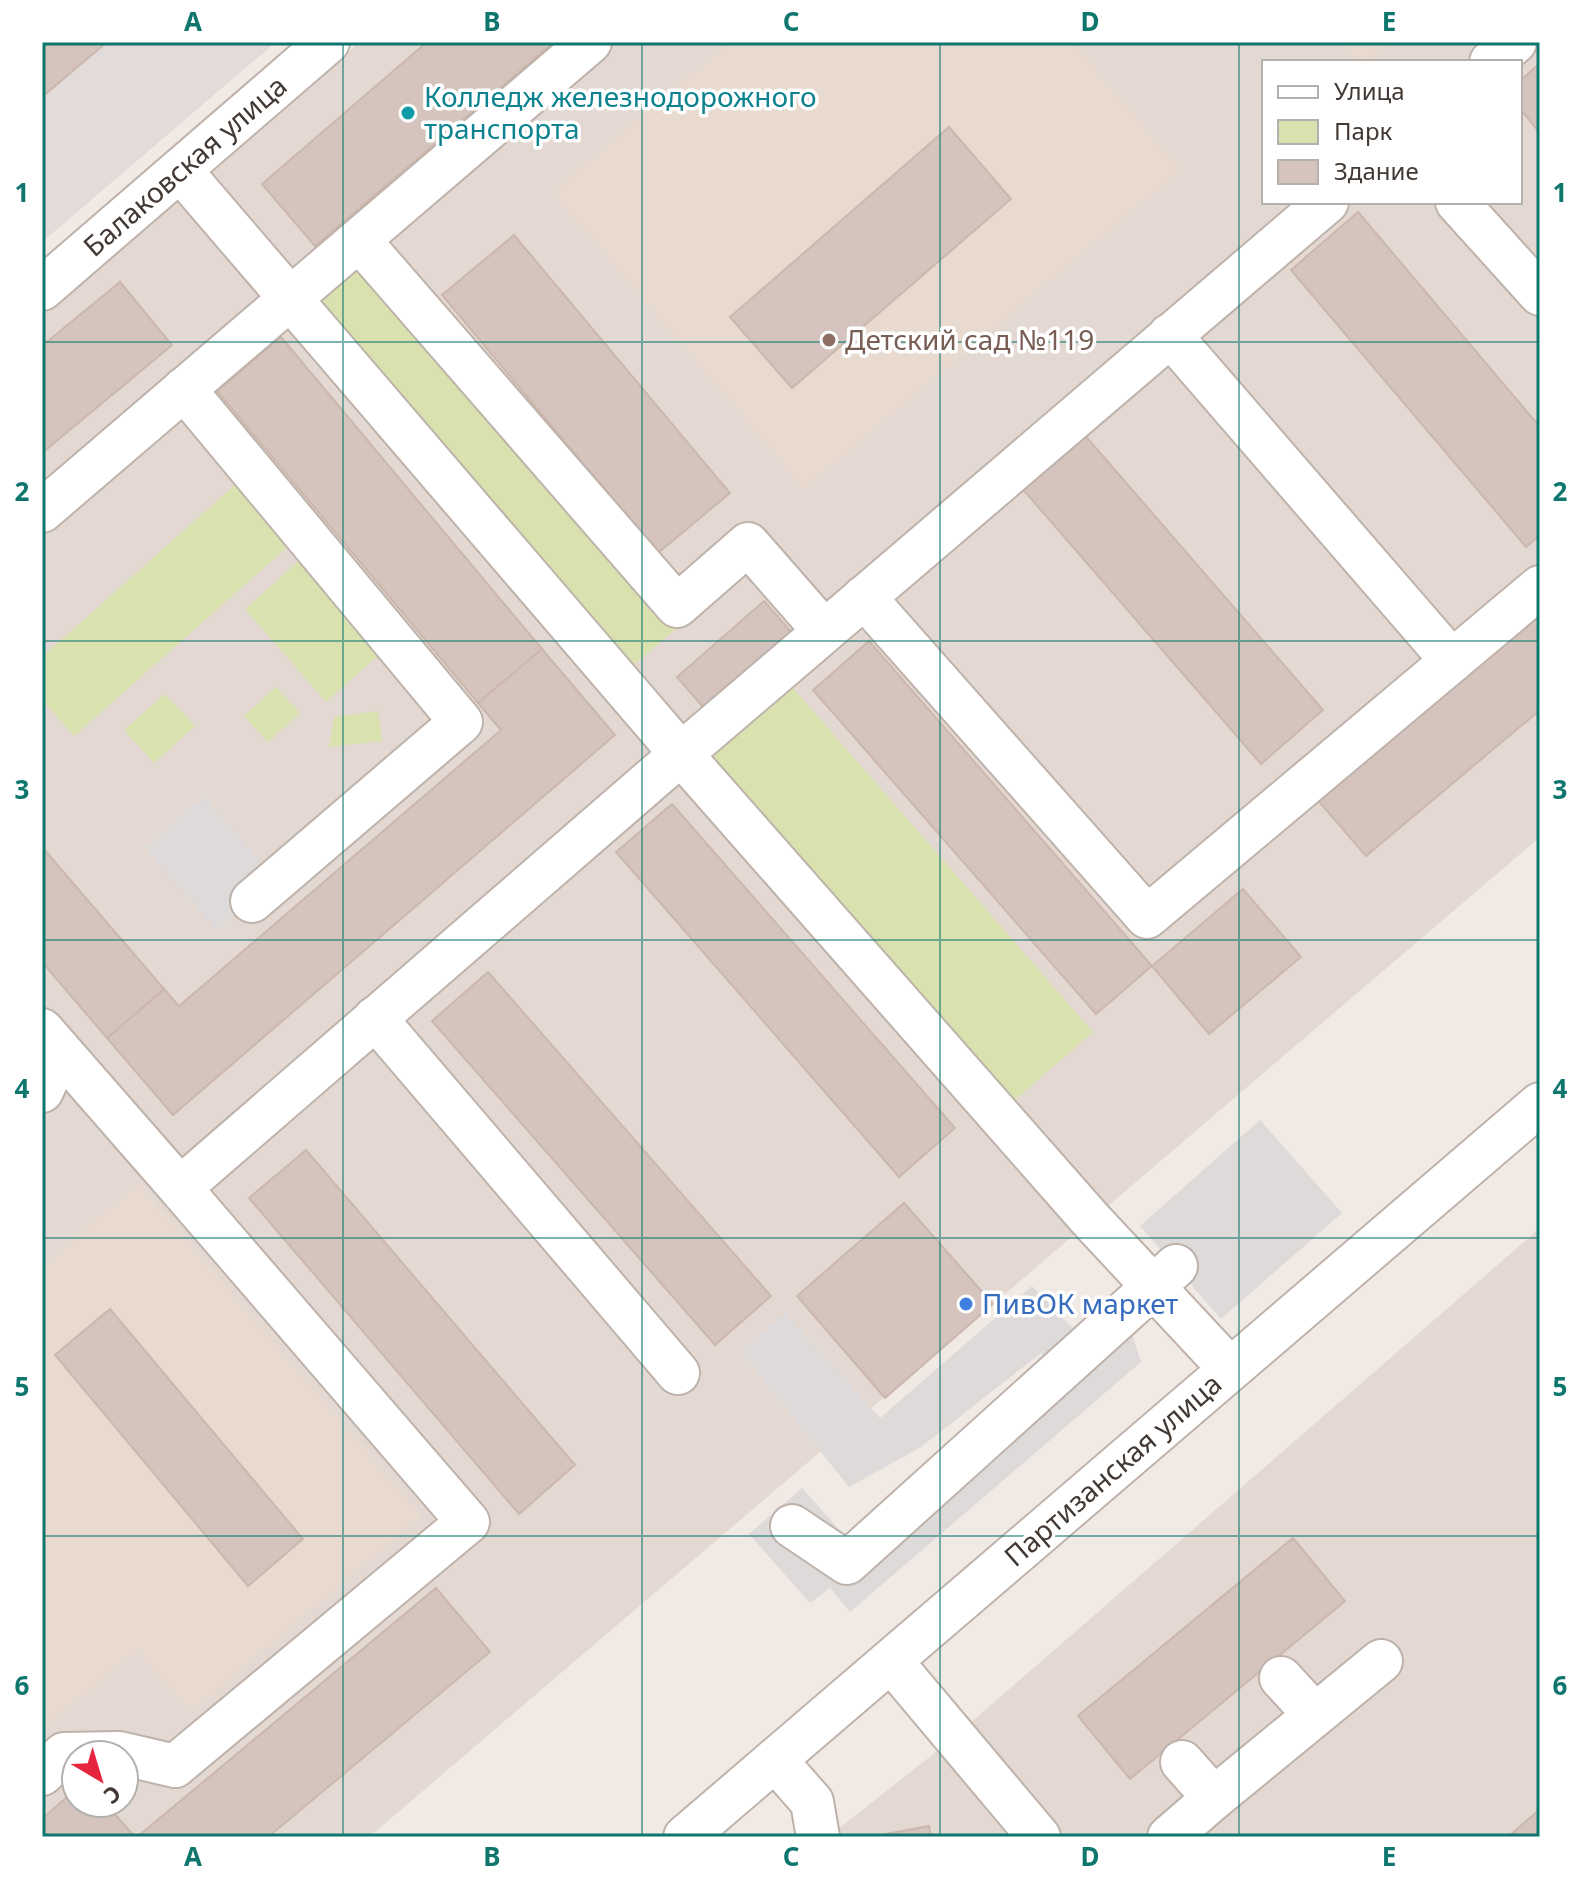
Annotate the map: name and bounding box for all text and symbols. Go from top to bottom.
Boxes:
text: A [184,3,202,39]
text: B [483,3,501,39]
text: C [783,3,799,39]
text: D [1080,3,1100,39]
text: E [1382,3,1396,39]
legend [1262,60,1522,204]
street label: Балаковская улица [75,66,294,264]
text: Улица [1334,74,1405,107]
place label: Колледж железнодорожного транспорта [424,77,817,147]
marker: Колледж железнодорожного транспорта [399,104,417,122]
text: Парк [1334,114,1393,147]
text: Здание [1334,154,1419,187]
text: 1 [15,174,29,210]
text: 1 [1553,174,1567,210]
place label: Детский сад №119 [845,320,1094,358]
marker: Детский сад №119 [820,331,838,349]
text: 2 [15,473,30,509]
text: 2 [1553,473,1568,509]
text: 3 [15,771,29,807]
text: 3 [1553,771,1567,807]
text: 4 [15,1070,30,1106]
text: 4 [1553,1070,1568,1106]
place label: ПивОК маркет [982,1284,1178,1322]
marker: ПивОК маркет [957,1295,975,1313]
street label: Партизанская улица [996,1364,1229,1574]
text: 5 [15,1368,29,1404]
text: 5 [1553,1368,1567,1404]
text: 6 [15,1667,30,1703]
text: 6 [1553,1667,1568,1703]
north arrow [60,1739,140,1819]
text: С [98,1779,128,1812]
text: A [184,1838,202,1874]
text: B [483,1838,501,1874]
text: C [783,1838,799,1874]
text: D [1080,1838,1100,1874]
text: E [1382,1838,1396,1874]

